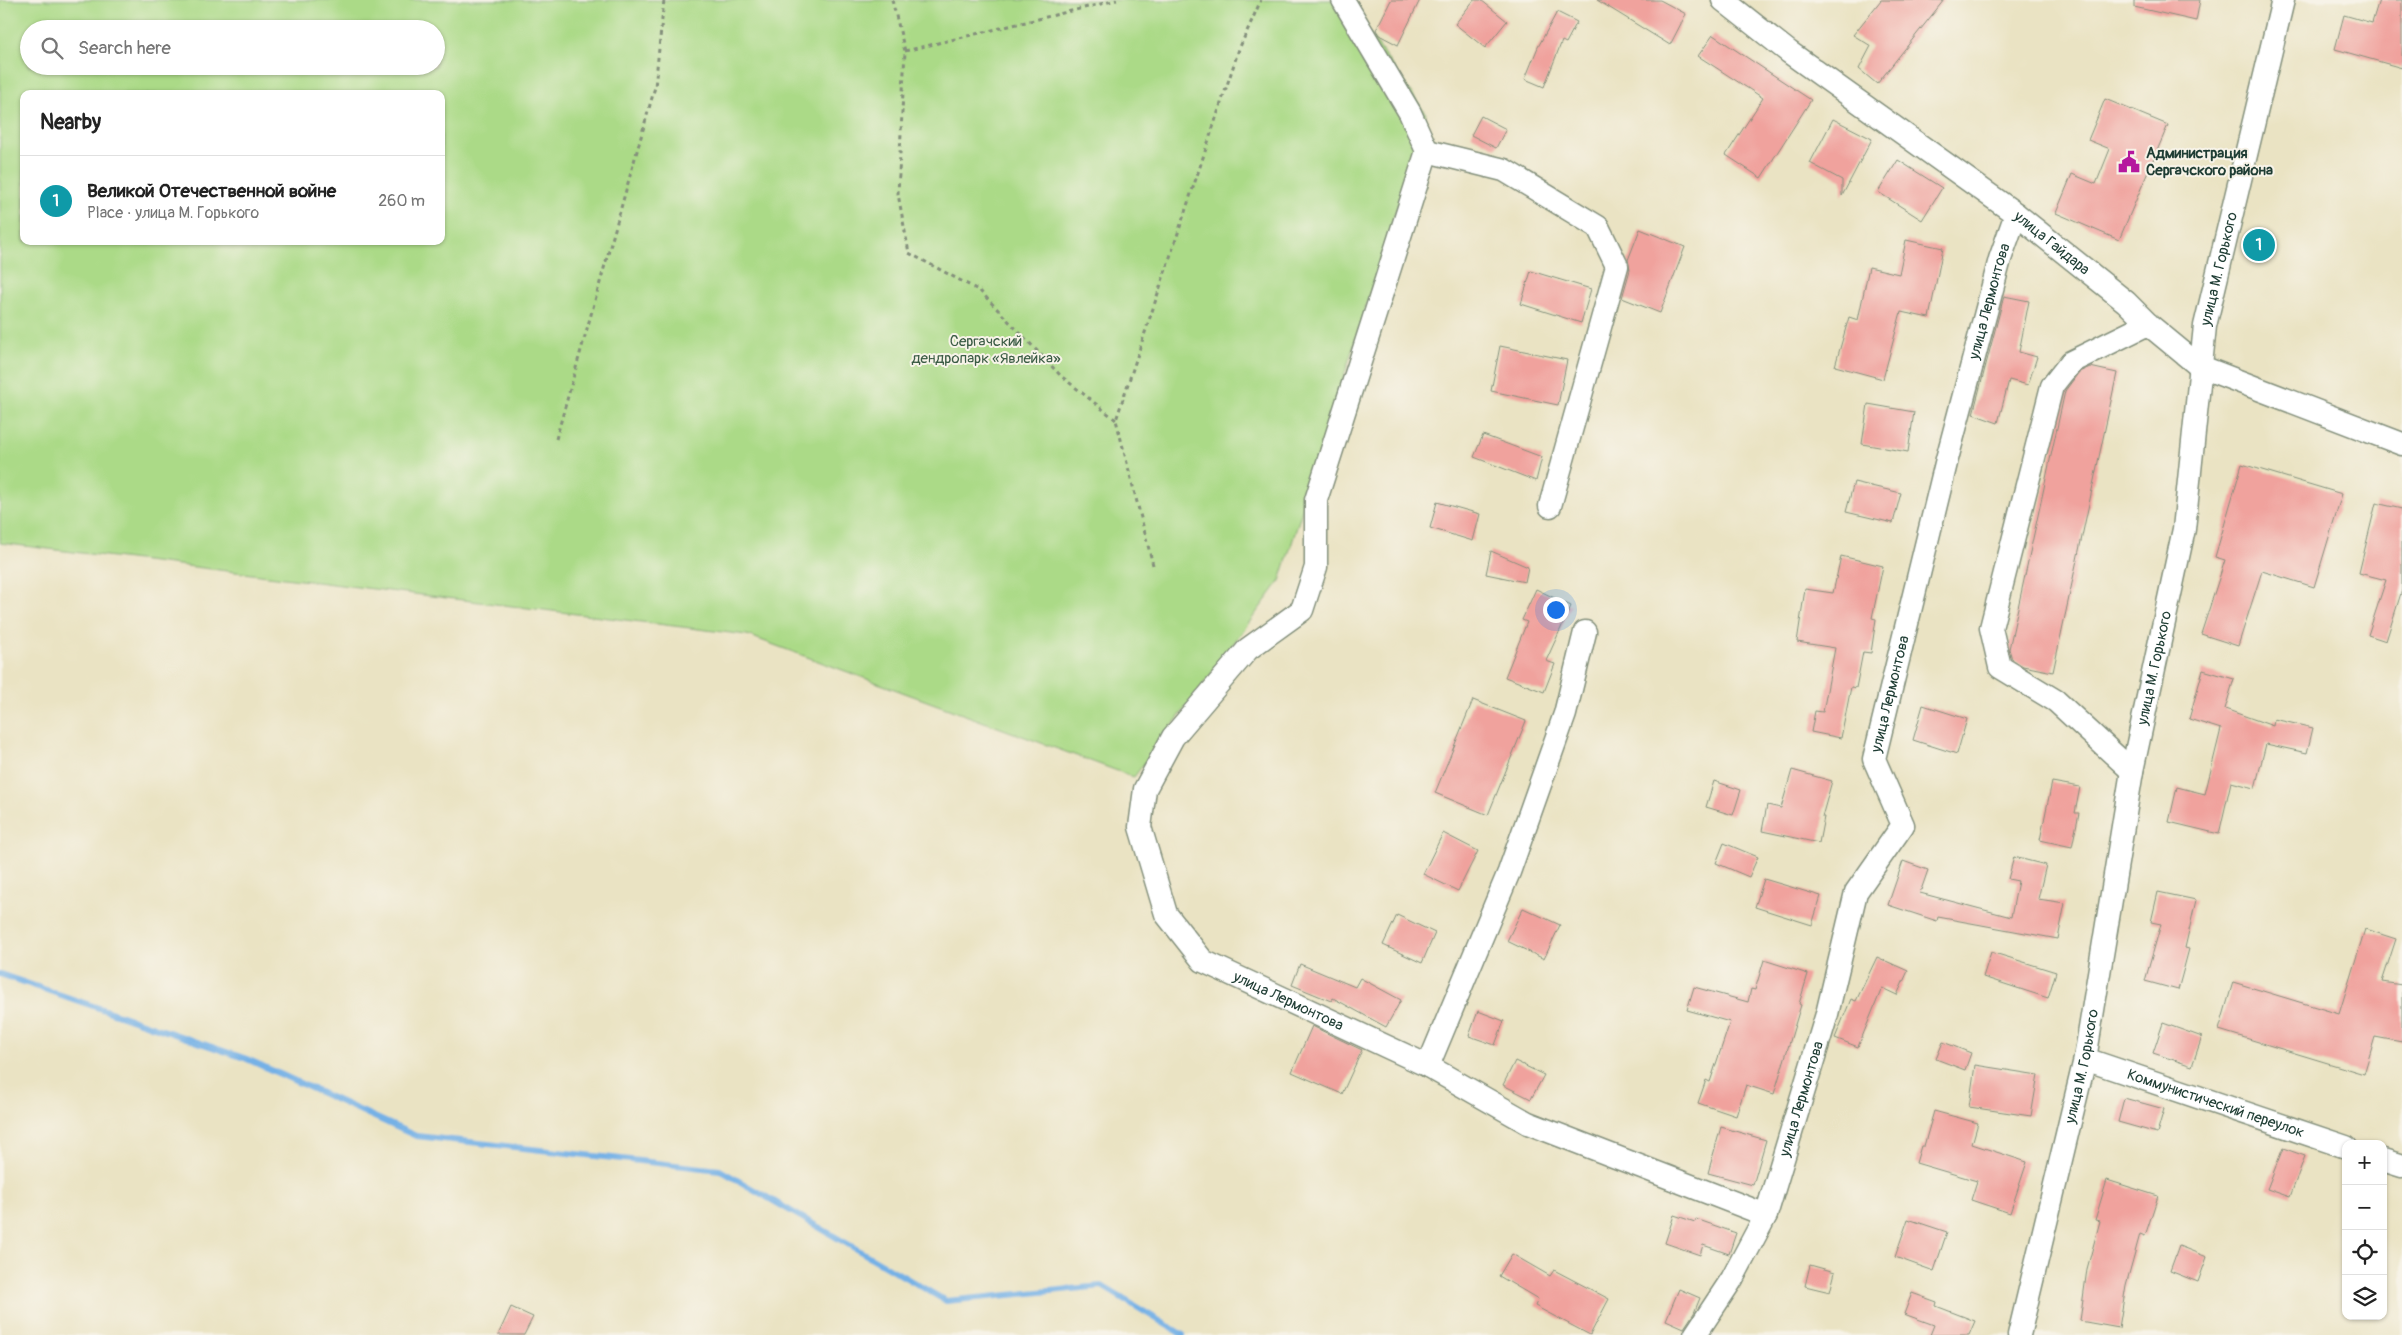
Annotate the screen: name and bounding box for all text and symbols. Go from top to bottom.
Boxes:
search box [20,20,445,75]
icon: search [38,34,66,62]
text: Search here [78,36,171,60]
text: Nearby [40,109,101,136]
place label: Администрация Сергачского района [2146,144,2273,180]
public building icon: Администрация Сергачского района [2116,149,2142,175]
text: Великой Отечественной войне [87,179,336,203]
text: 1 [53,191,59,211]
text: 260 m [378,191,425,211]
text: Place · улица М. Горького [87,203,259,223]
street label: улица Гайдара [2009,206,2094,279]
street label: улица М. Горького [2196,210,2242,329]
pin: 1 [2243,226,2275,264]
street label: улица Лермонтова [1965,241,2015,362]
park label: Сергачский дендропарк «Явлейка» [911,332,1061,368]
your location [1543,597,1569,623]
street label: улица М. Горького [2133,609,2176,728]
street label: улица Лермонтова [1867,634,1914,755]
street label: улица Лермонтова [1229,967,1346,1035]
street label: улица М. Горького [2061,1008,2103,1126]
street label: улица Лермонтова [1775,1039,1828,1160]
street label: Коммунистический переулок [2125,1065,2307,1142]
map controls [2342,1140,2387,1320]
button: + [2342,1140,2387,1185]
button: − [2342,1185,2387,1230]
button: locate [2342,1230,2387,1275]
button: layers [2342,1275,2387,1320]

